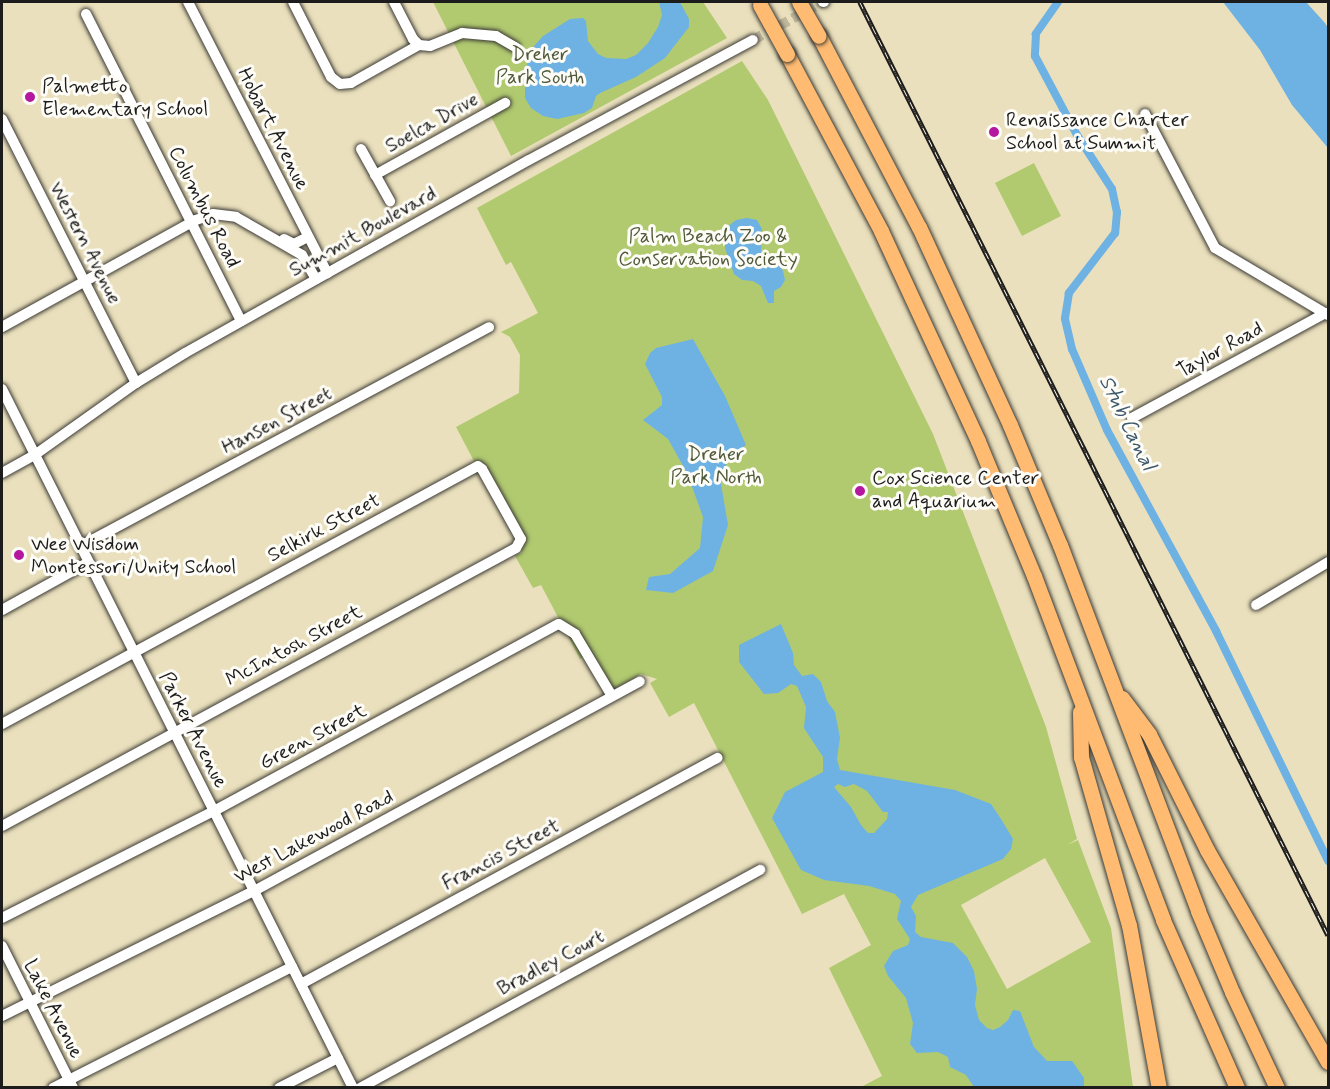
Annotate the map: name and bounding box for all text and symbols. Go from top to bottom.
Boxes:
park label: Dreher Park South [496,43,584,90]
street label: Hobart Avenue [232,65,314,193]
place label: Palmetto Elementary School [42,74,208,121]
street label: Soelca Drive [381,88,483,158]
marker: Palmetto Elementary School [23,90,37,104]
place label: Renaissance Charter School at Summit [1006,108,1186,155]
marker: Renaissance Charter School at Summit [987,125,1001,139]
street label: Columbus Road [163,143,245,271]
street label: Western Avenue [43,176,127,310]
street label: Summit Boulevard [286,182,440,282]
park label: Palm Beach Zoo & Conservation Society [619,225,797,272]
street label: Taylor Road [1173,316,1267,384]
water label: Stub Canal [1094,373,1160,473]
street label: Hansen Street [217,381,337,461]
park label: Dreher Park North [670,443,762,490]
place label: Cox Science Center and Aquarium [872,467,1044,514]
marker: Cox Science Center and Aquarium [853,484,867,498]
street label: Selkirk Street [264,488,384,568]
place label: Wee Wisdom Montessori/Unity School [31,532,236,579]
marker: Wee Wisdom Montessori/Unity School [12,548,26,562]
street label: McIntosh Street [222,600,366,692]
street label: Parker Avenue [154,669,232,791]
street label: Green Street [256,699,370,775]
street label: West Lakewood Road [231,785,397,889]
street label: Francis Street [439,814,563,896]
street label: Bradley Court [492,924,610,1002]
street label: Lake Avenue [17,954,89,1064]

